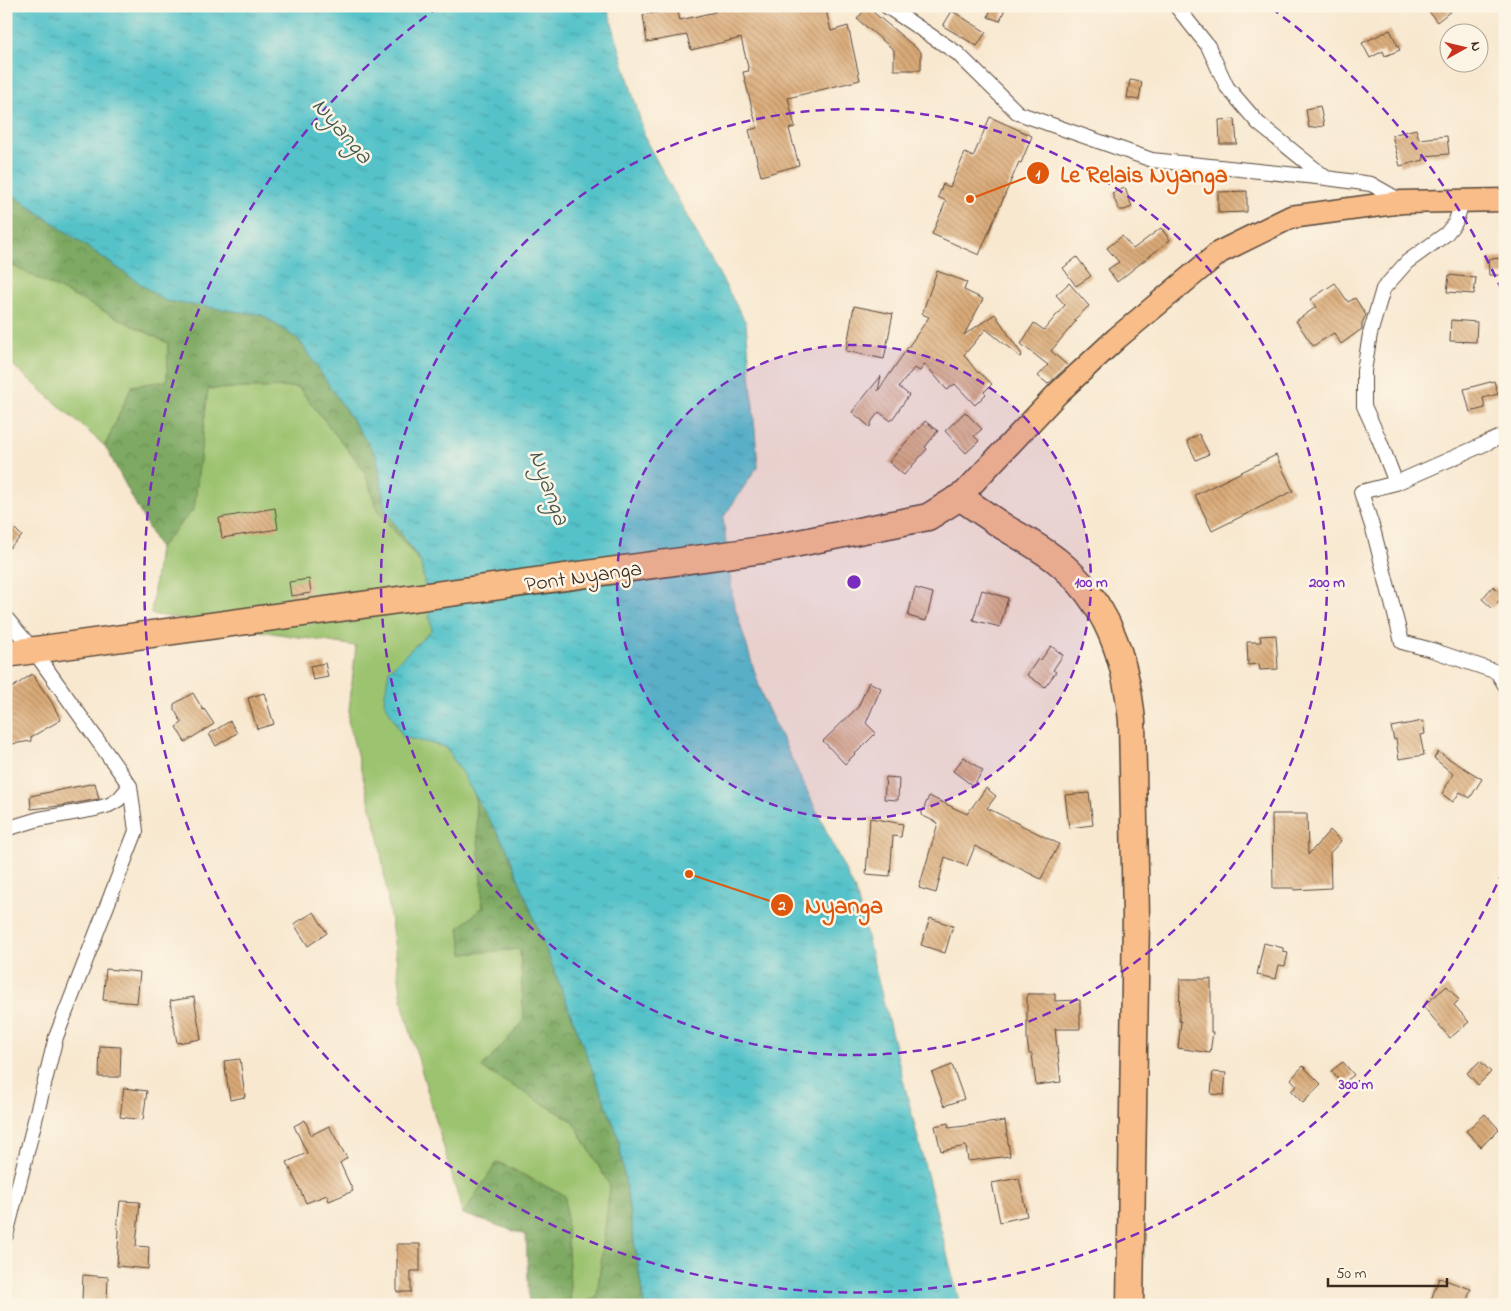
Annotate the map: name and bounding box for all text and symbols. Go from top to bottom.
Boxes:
north arrow [1438,22,1488,72]
text: N [1464,40,1486,53]
water label: Nyanga [302,91,381,173]
callout: Le Relais Nyanga [1025,154,1238,193]
text: Le Relais Nyanga [1060,159,1228,195]
text: 1 [1036,164,1041,186]
water label: Nyanga [518,445,578,532]
street label: Pont Nyanga [523,554,644,603]
text: 100 m [1074,572,1108,594]
text: 200 m [1308,572,1345,594]
centre of rings [845,573,863,591]
callout: Nyanga [770,885,893,924]
text: Nyanga [805,890,883,926]
text: 2 [777,895,786,917]
text: 300 m [1338,1074,1374,1096]
scale bar [1328,1256,1447,1288]
text: 50 m [1336,1263,1367,1285]

